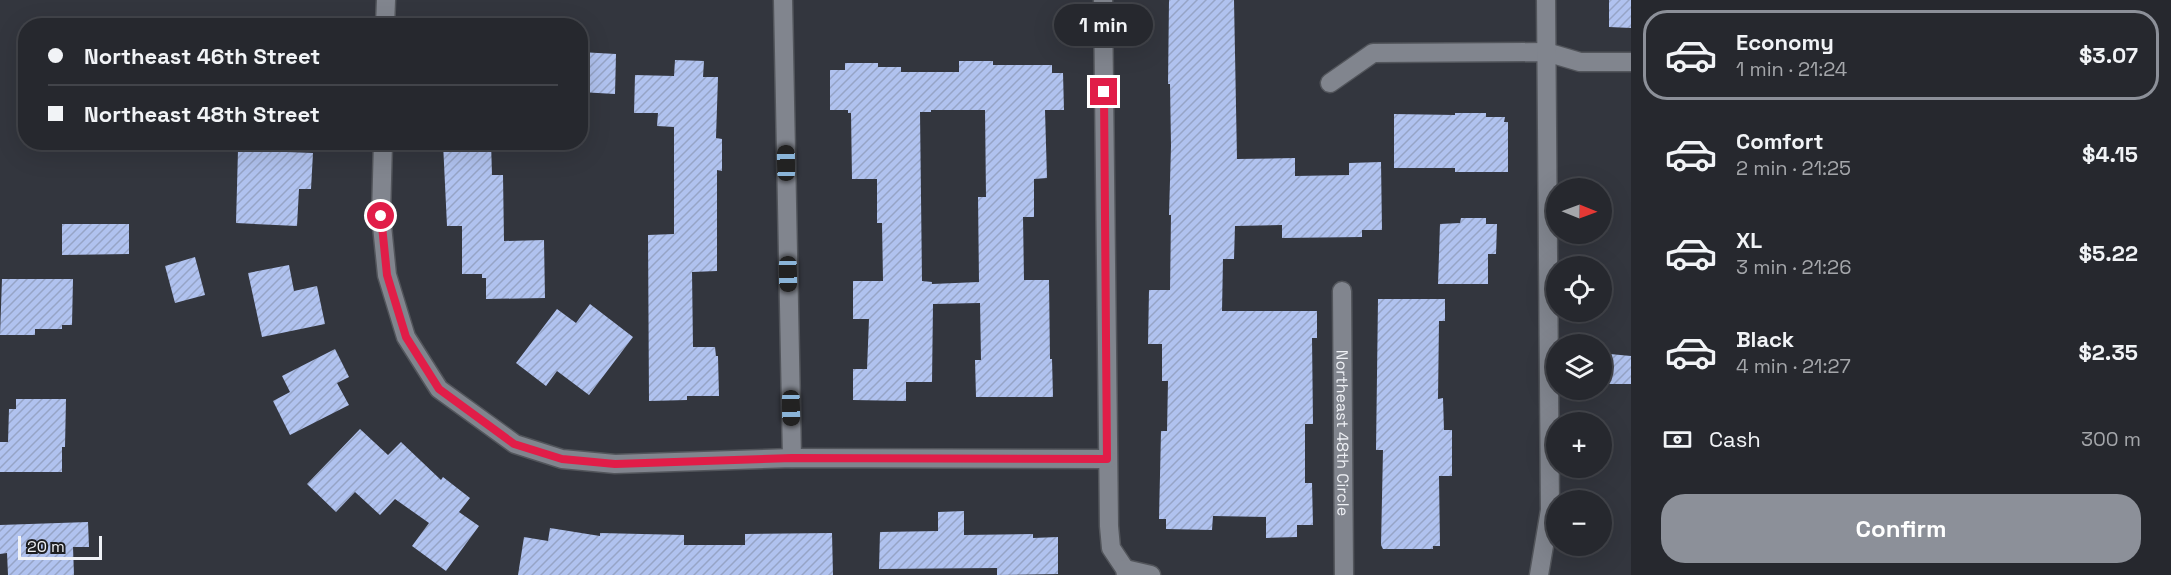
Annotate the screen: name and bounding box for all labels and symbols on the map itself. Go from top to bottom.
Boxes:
callout: 1 min [1054,5,1154,47]
route end [1090,78,1117,105]
car [777,145,795,181]
north arrow [1546,178,1612,244]
route start [367,202,394,229]
car [779,256,797,292]
street label: Northeast 48th Circle [1331,350,1354,516]
car [782,390,800,426]
scale bar [18,533,102,560]

